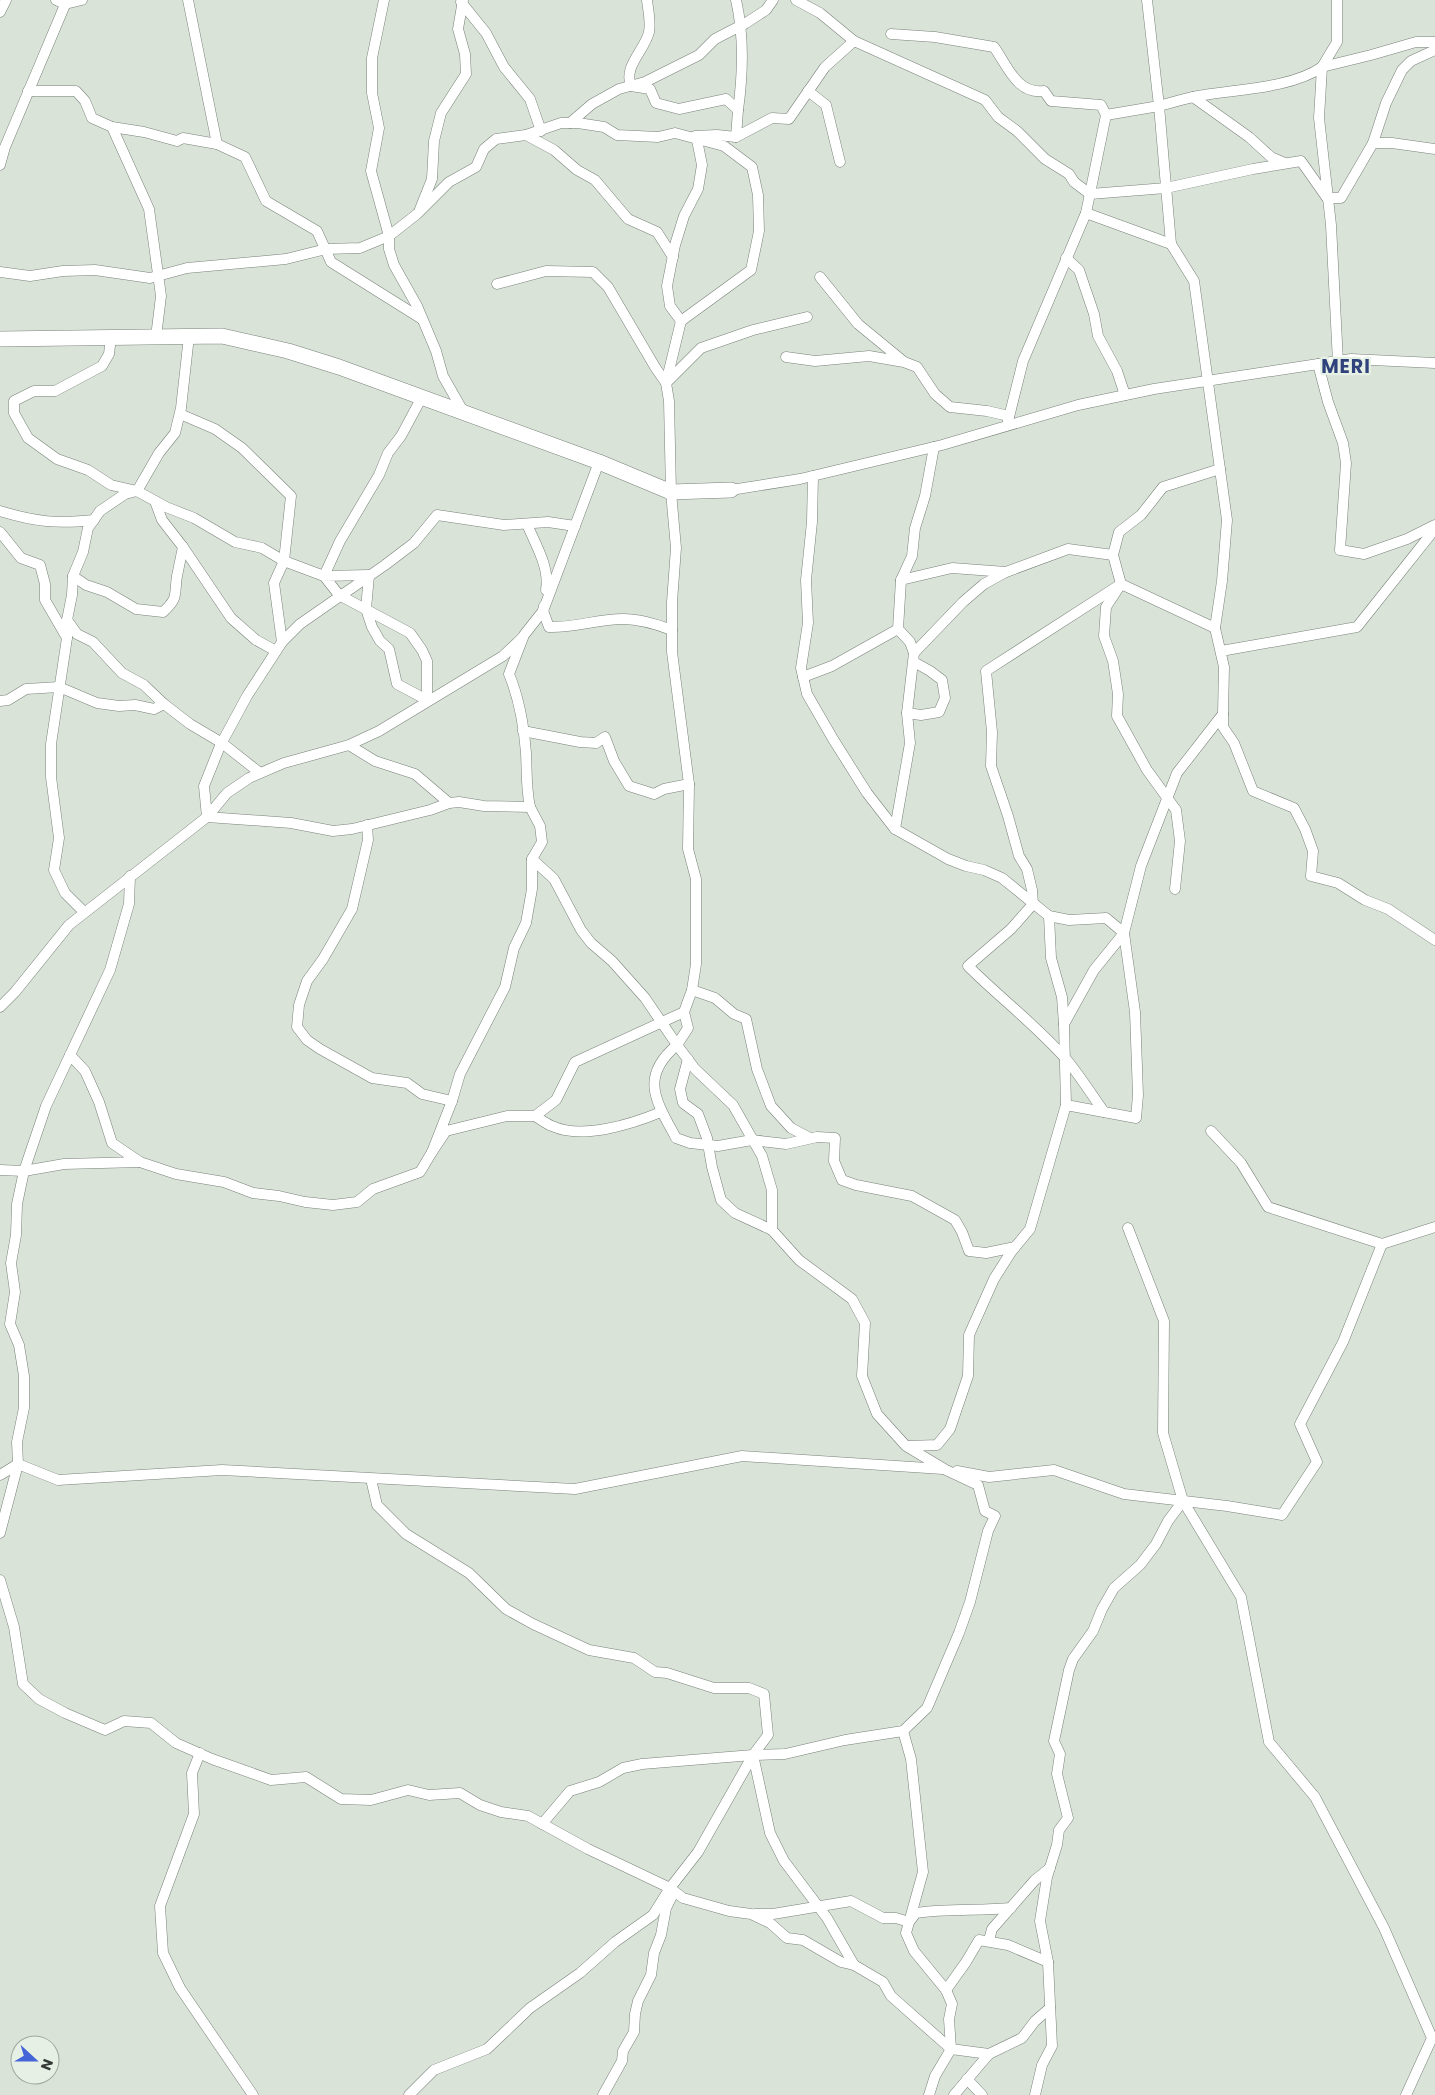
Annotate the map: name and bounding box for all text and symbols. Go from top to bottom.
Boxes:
district label: MERI [1321,353,1371,380]
north arrow [10,2035,60,2085]
text: N [36,2056,58,2073]

